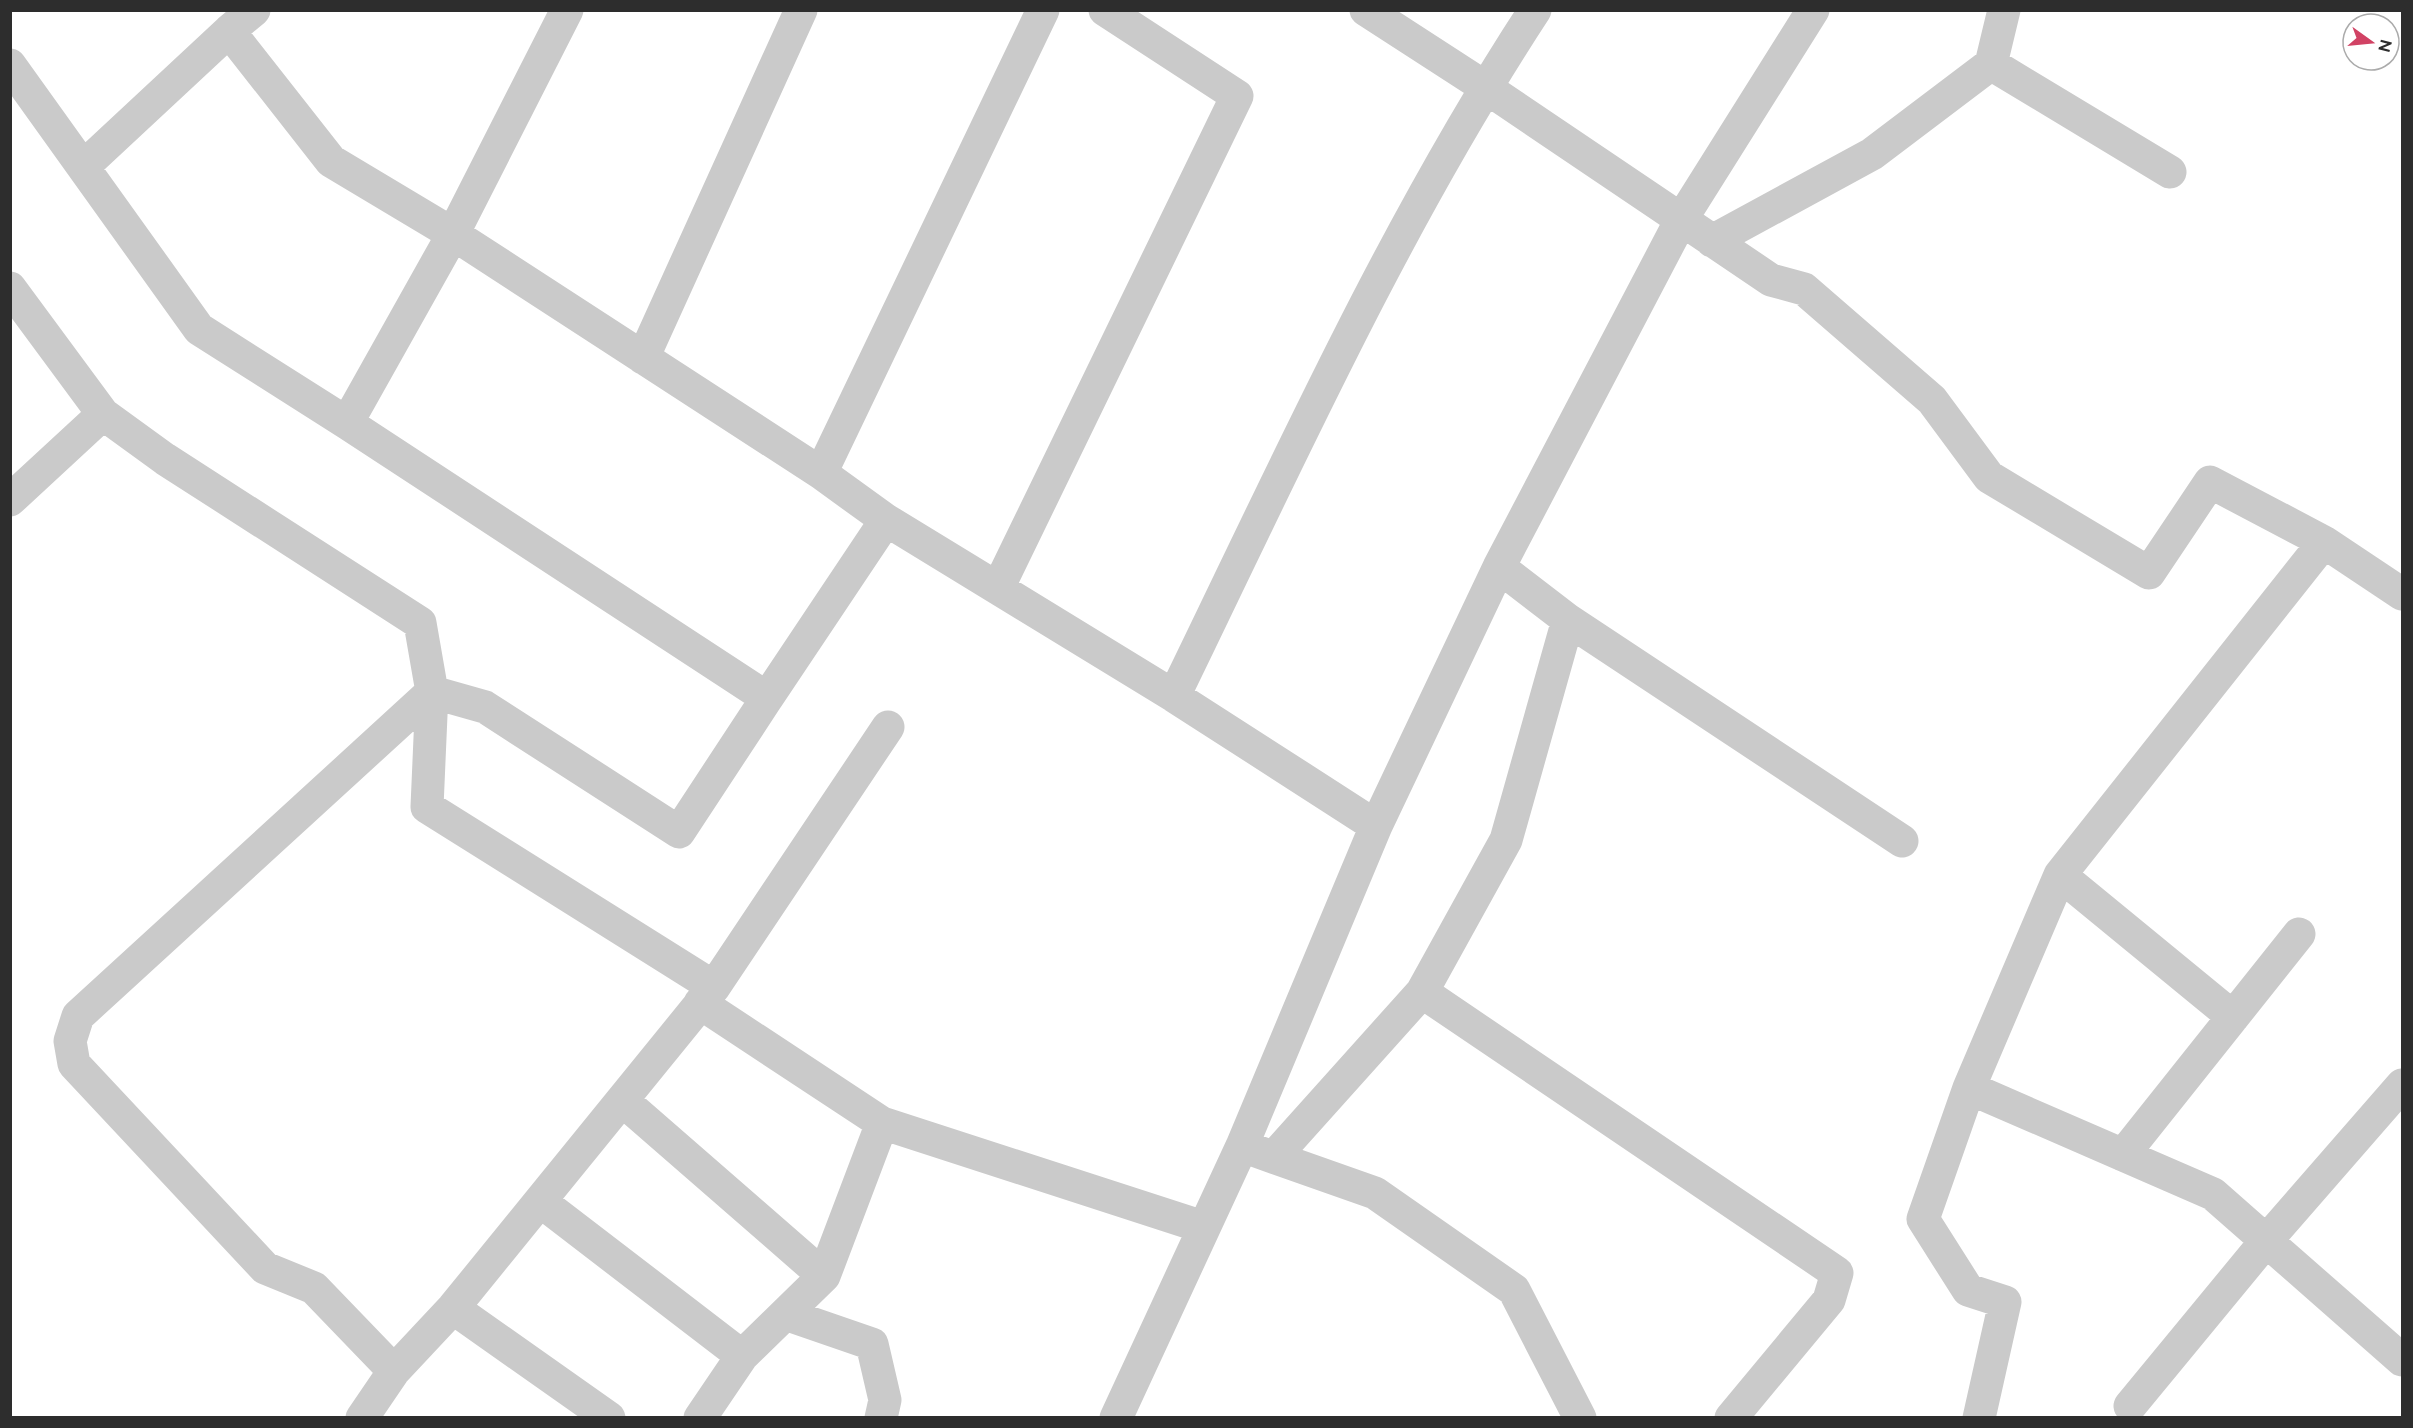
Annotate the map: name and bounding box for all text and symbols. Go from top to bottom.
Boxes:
north arrow [2341,12,2401,72]
text: N [2374,37,2396,54]

